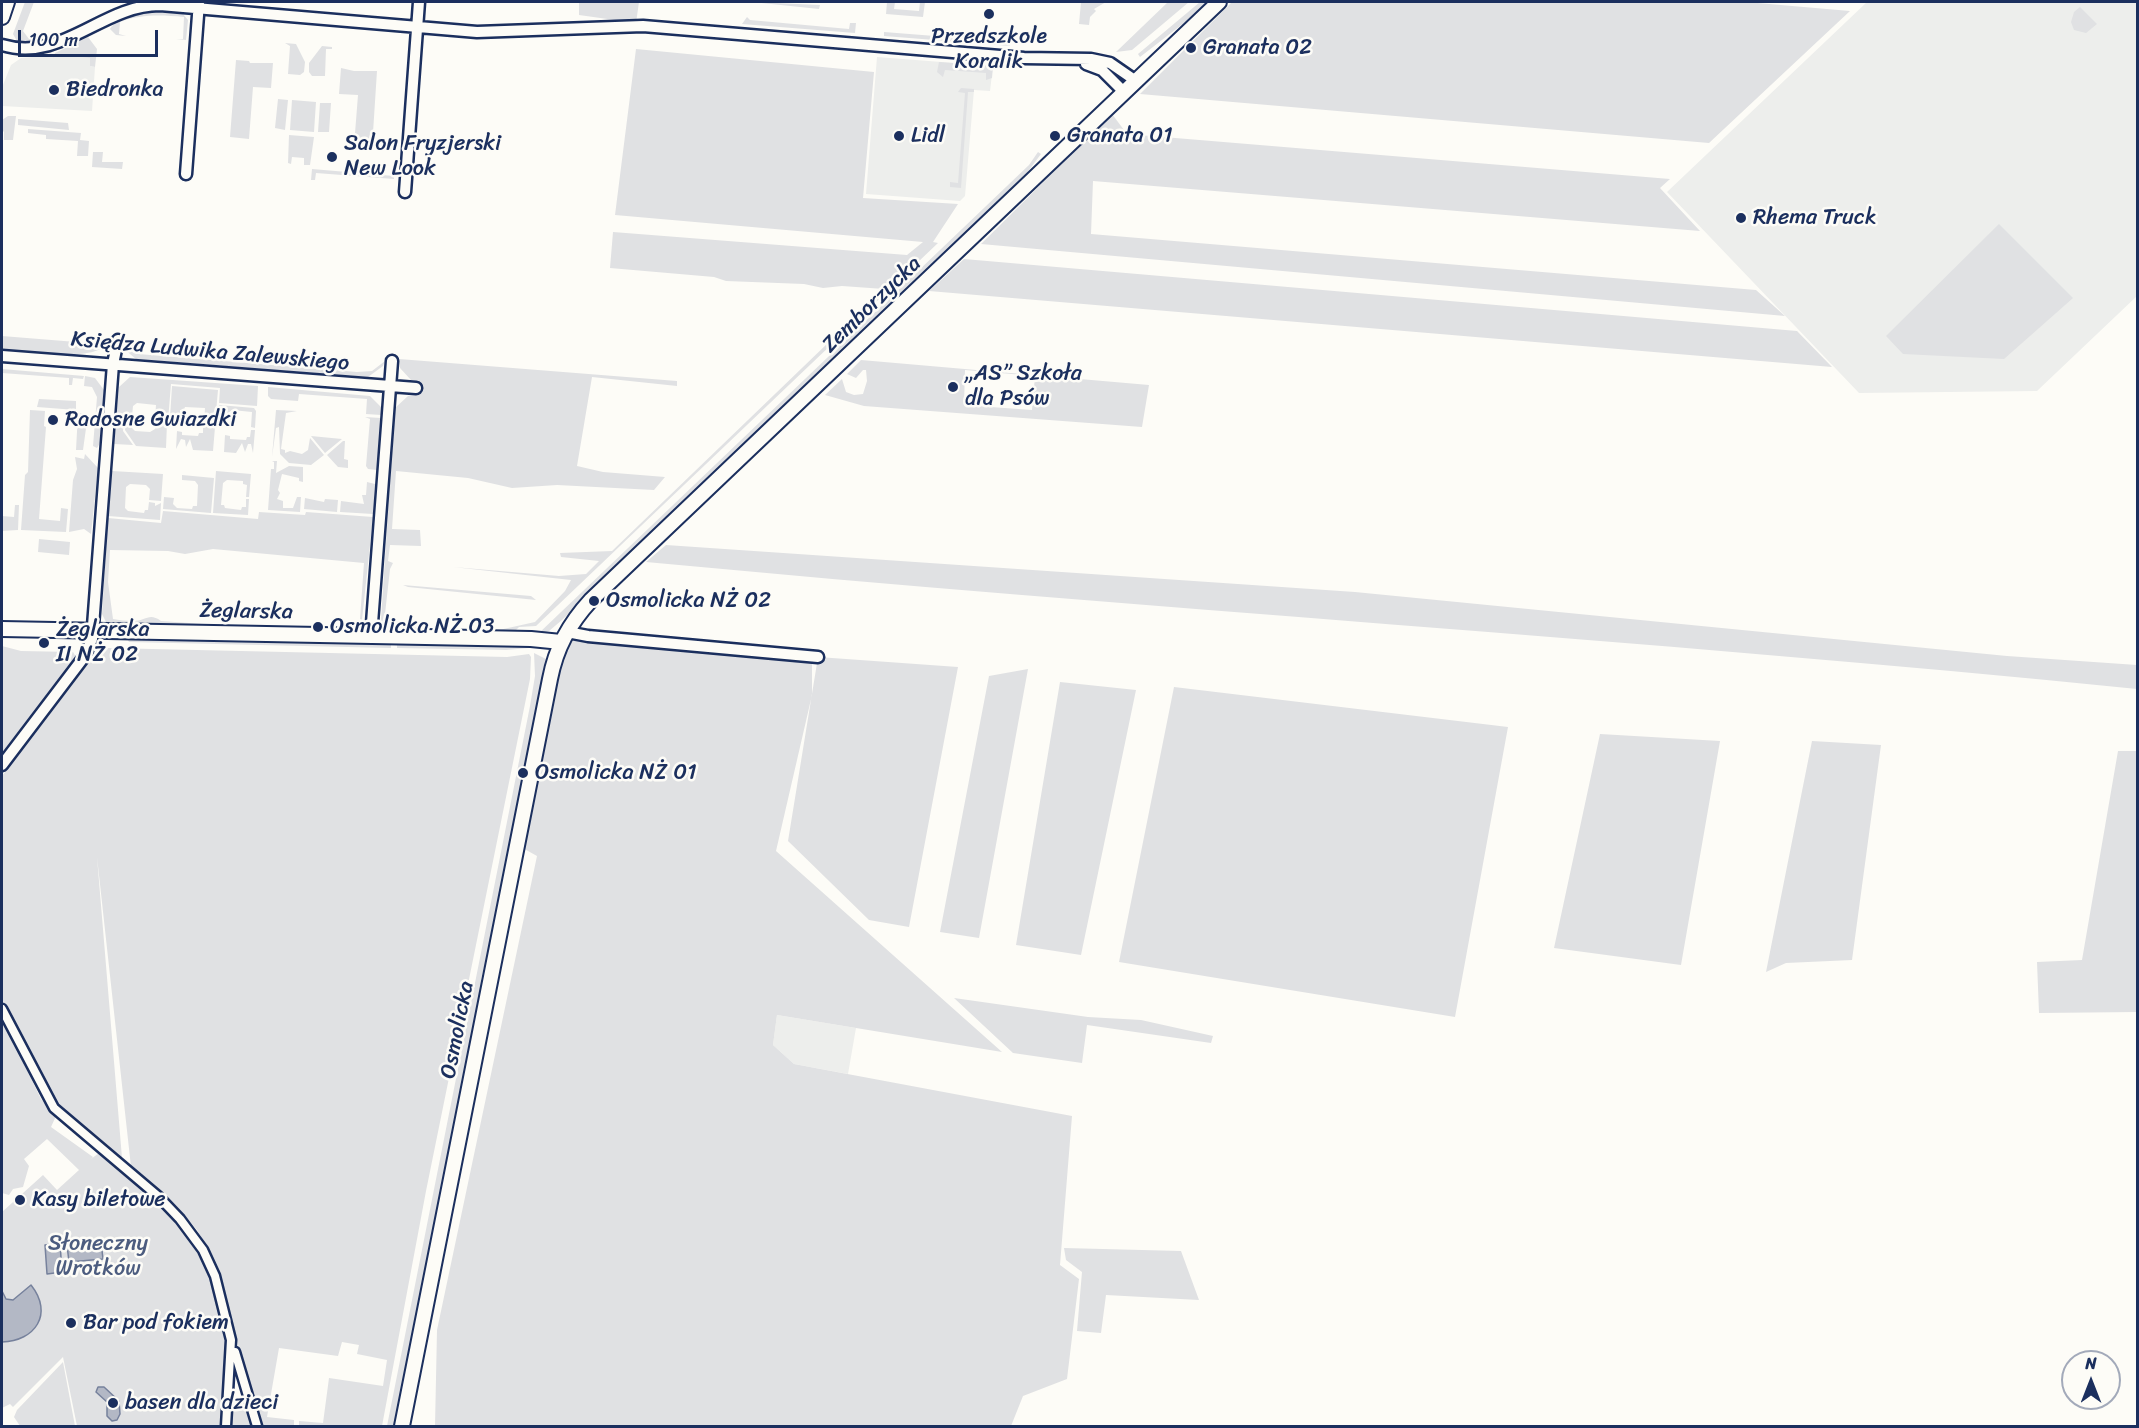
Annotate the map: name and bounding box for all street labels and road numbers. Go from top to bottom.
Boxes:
street label: Zemborzycka [817,251,927,359]
street label: Księdza Ludwika Zalewskiego [70,327,350,377]
street label: Żeglarska [199,598,293,626]
street label: Osmolicka [436,979,480,1081]

